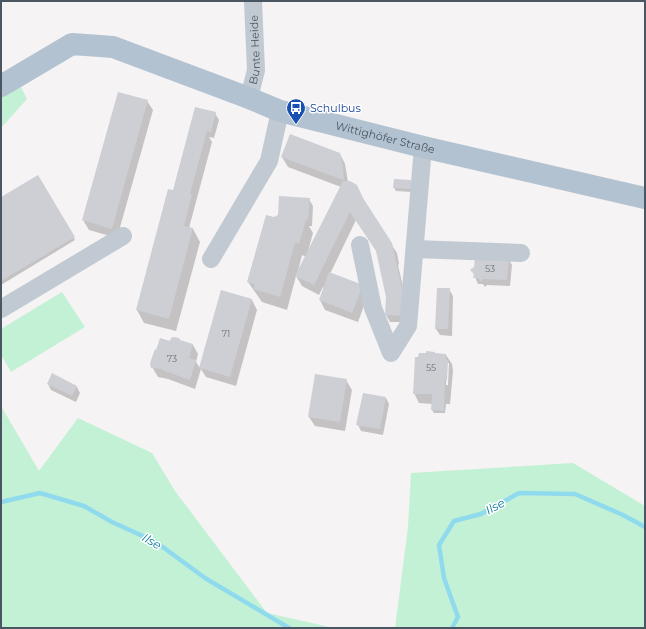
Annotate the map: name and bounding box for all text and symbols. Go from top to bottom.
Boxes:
street label: Bunte Heide [246,14,263,86]
bus stop icon: Schulbus [285,97,307,125]
place label: Schulbus [310,101,362,115]
street label: Wittighöfer Straße [334,118,437,157]
house number: 53 [485,263,495,274]
house number: 71 [222,328,230,339]
house number: 73 [167,353,177,364]
house number: 55 [426,362,436,373]
water label: Ilse [483,495,507,517]
water label: Ilse [140,530,164,552]

